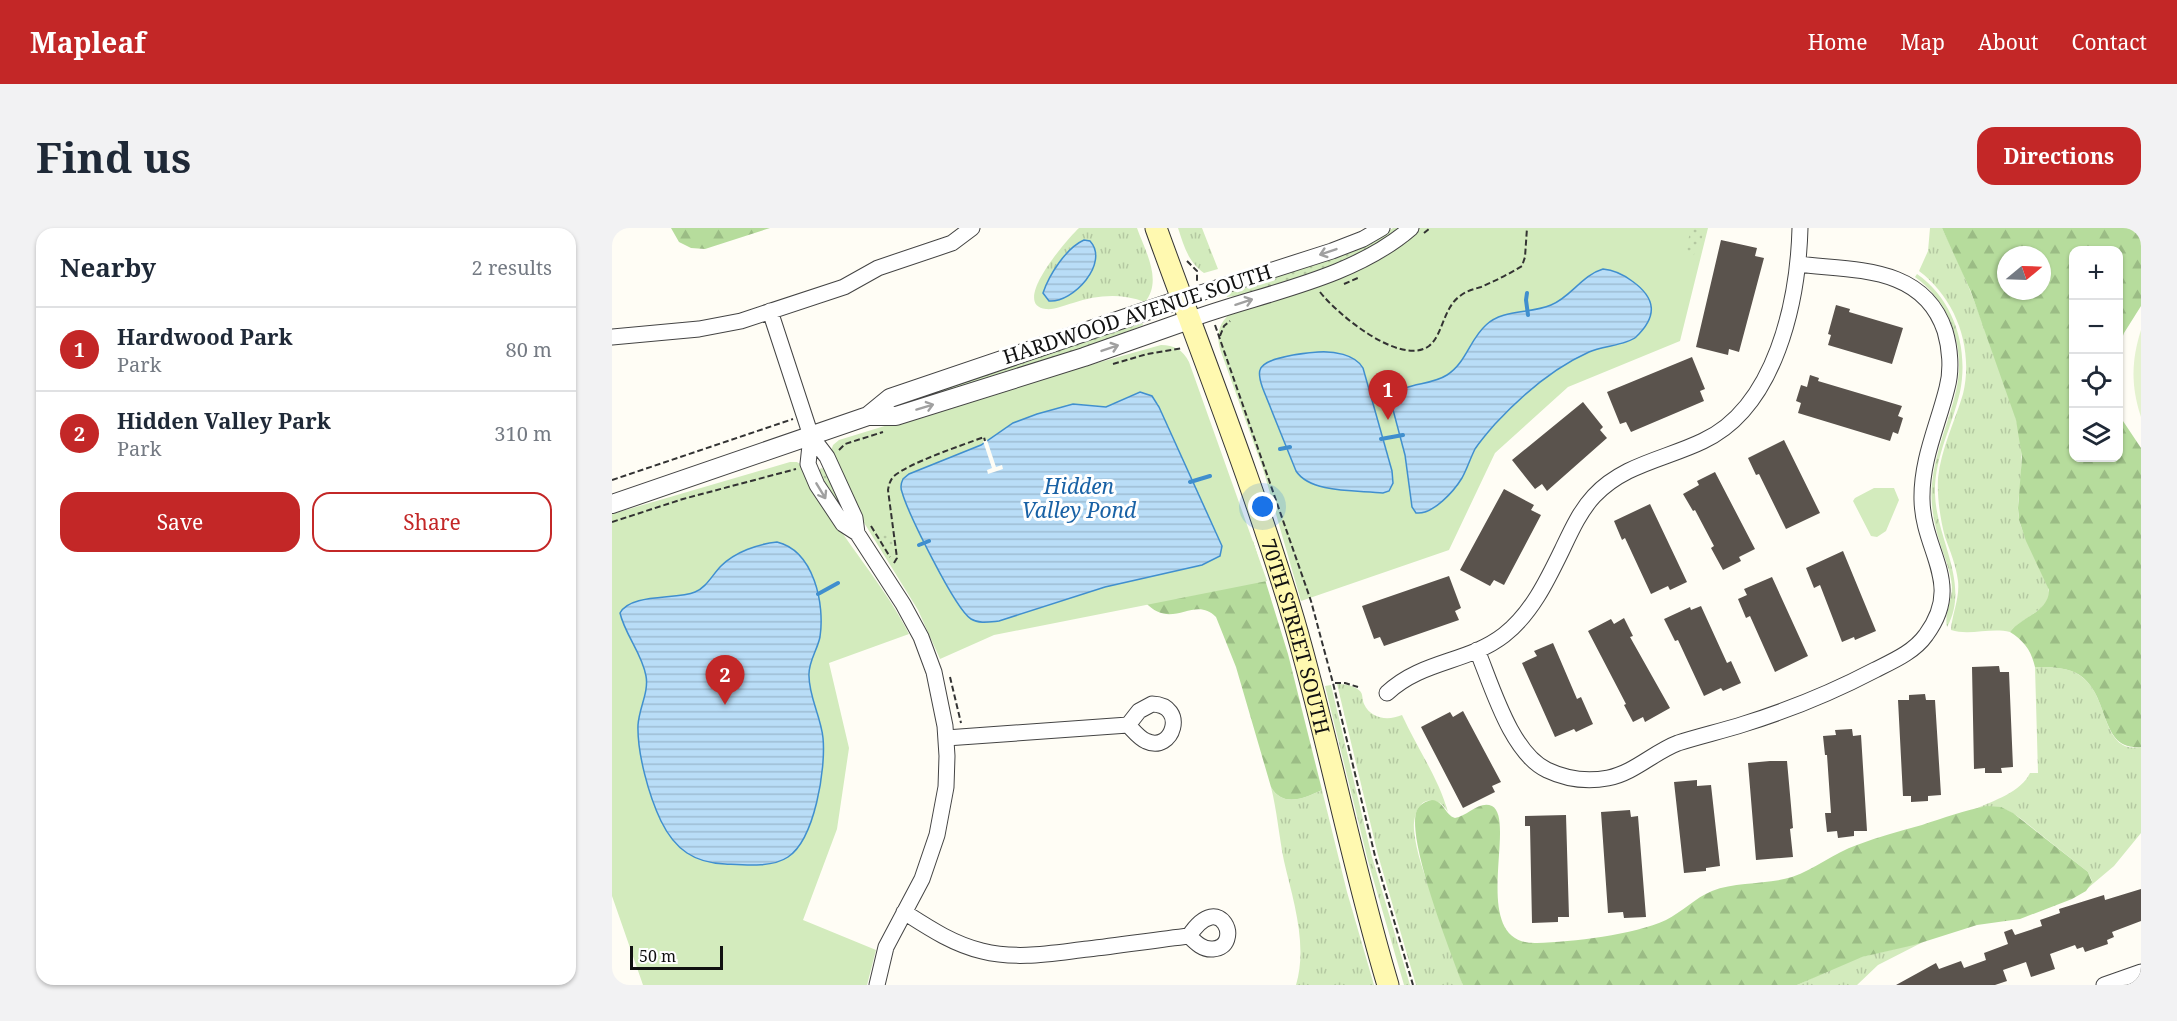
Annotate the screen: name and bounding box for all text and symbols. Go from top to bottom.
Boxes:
text: Mapleaf [30,23,146,61]
text: Home [1808,28,1868,56]
text: Map [1901,28,1945,56]
text: About [1978,28,2039,56]
text: Contact [2072,28,2147,56]
button: Directions [1977,127,2141,185]
text: Find us [36,128,191,185]
north arrow [1997,246,2051,300]
map controls [2069,246,2123,462]
button: + [2069,246,2123,300]
one-way arrow [1320,247,1338,258]
text: Nearby [60,249,156,285]
text: 2 results [472,254,552,281]
street label: HARDWOOD AVENUE SOUTH [999,258,1275,370]
one-way arrow [1234,295,1253,306]
button: − [2069,300,2123,354]
text: Hardwood Park [117,321,293,351]
text: 1 [74,336,85,363]
text: 80 m [506,336,552,363]
one-way arrow [1100,342,1119,353]
text: Park [117,351,161,378]
button: locate [2069,354,2123,408]
pin: 1 [1368,370,1408,420]
one-way arrow [915,401,934,412]
text: Hidden Valley Park [117,405,331,435]
button: layers [2069,408,2123,462]
text: 2 [74,420,85,447]
text: 310 m [494,420,552,447]
text: Park [117,435,161,462]
water label: Hidden Valley Pond [1022,472,1137,524]
one-way arrow [815,482,827,499]
button: Save [60,492,300,552]
button: Share [312,492,552,552]
your location [1248,492,1277,521]
street label: 70TH STREET SOUTH [1256,535,1337,737]
pin: 2 [706,656,744,705]
scale bar [630,943,723,970]
text: 50 m [639,945,676,967]

